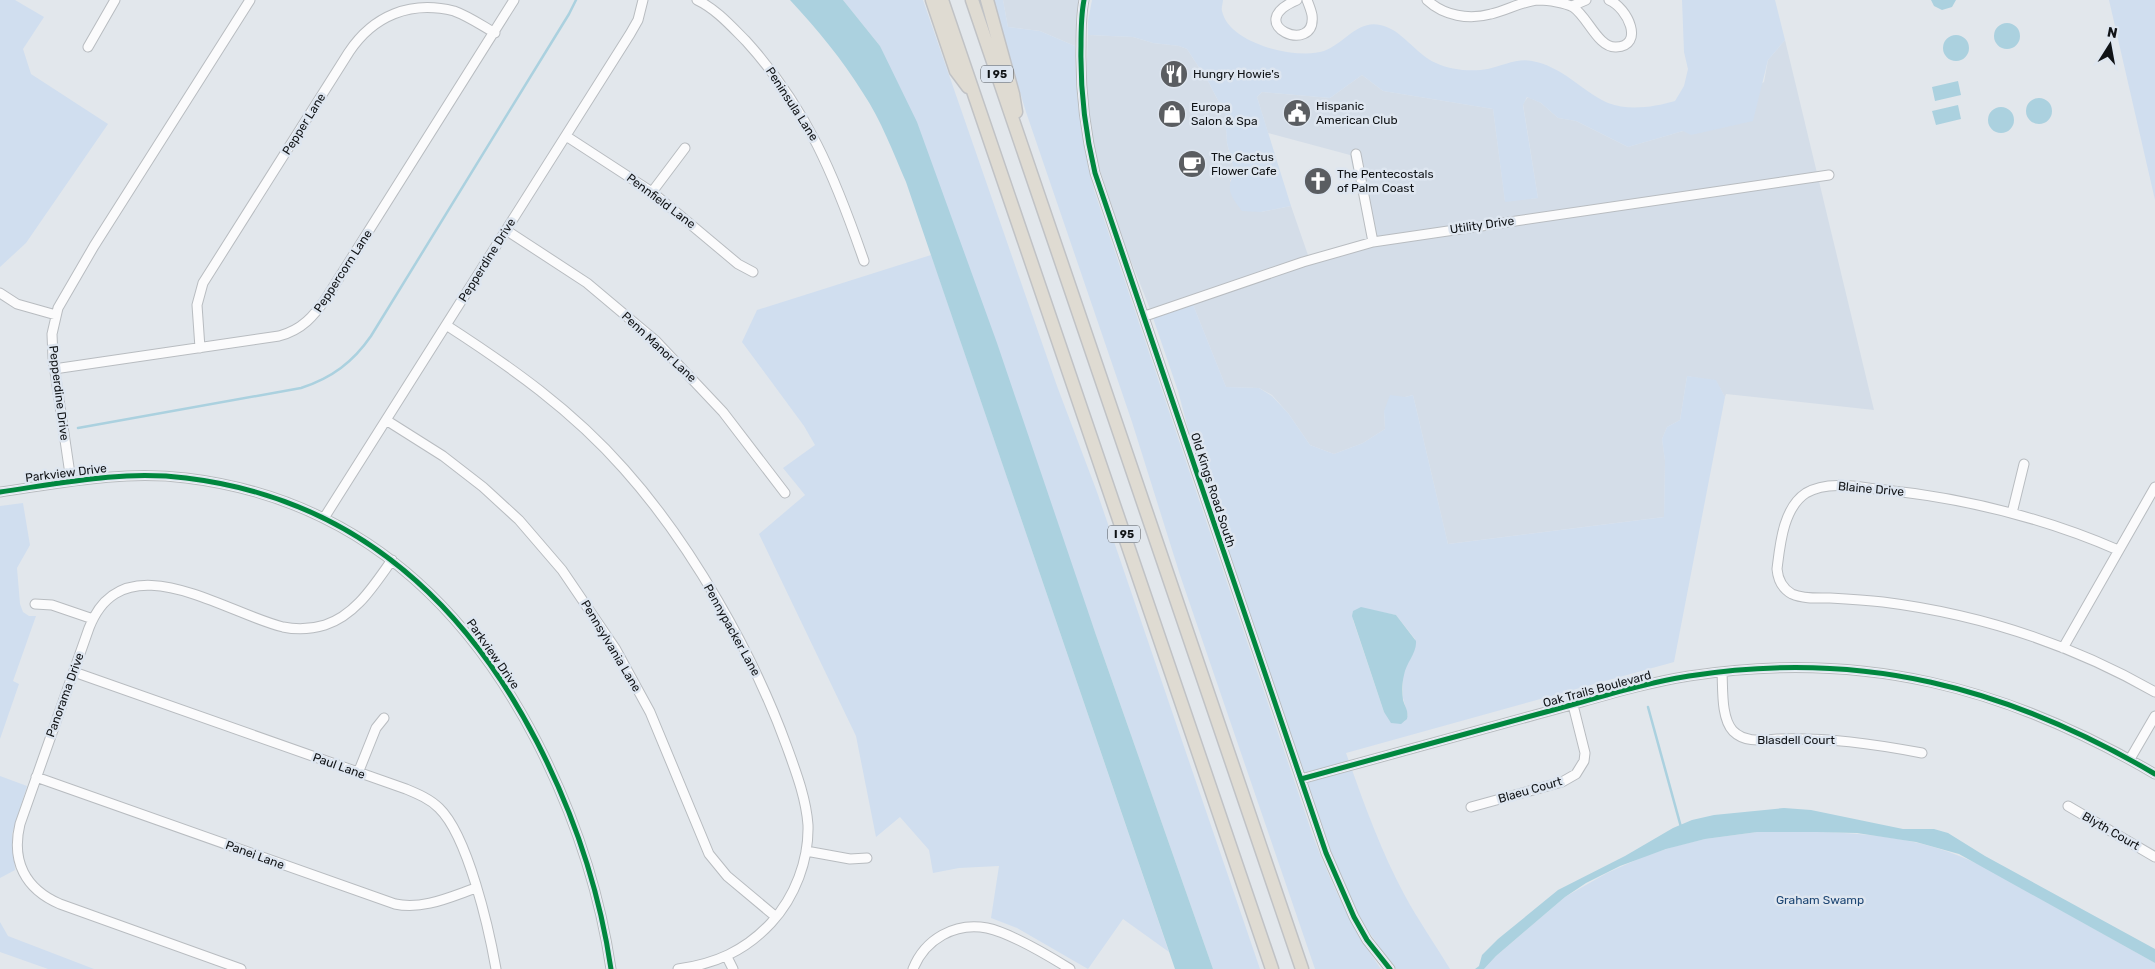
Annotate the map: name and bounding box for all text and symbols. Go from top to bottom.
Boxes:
north arrow [2085,20,2135,70]
text: N [2106,23,2119,42]
restaurant icon: Hungry Howie's [1159,59,1189,89]
street label: Peninsula Lane [763,65,821,144]
road number: I 95 [981,66,1013,82]
place label: Hungry Howie's [1193,67,1280,81]
street label: Pepper Lane [280,90,329,157]
public building icon: Hispanic American Club [1282,98,1312,128]
shop icon: Europa Salon & Spa [1157,99,1187,129]
place label: Hispanic American Club [1316,99,1398,127]
place label: Europa Salon & Spa [1191,100,1258,128]
cafe icon: The Cactus Flower Cafe [1177,149,1207,179]
place label: The Cactus Flower Cafe [1211,150,1277,178]
church icon: The Pentecostals of Palm Coast [1303,166,1333,196]
place label: The Pentecostals of Palm Coast [1337,167,1434,195]
street label: Pennfield Lane [624,171,698,232]
street label: Utility Drive [1449,214,1515,236]
street label: Pepperdine Drive [456,215,518,304]
street label: Peppercorn Lane [311,227,375,315]
street label: Penn Manor Lane [619,309,699,385]
street label: Pepperdine Drive [46,345,72,442]
street label: Old Kings Road South [1188,431,1238,549]
street label: Parkview Drive [24,461,108,485]
street label: Blaine Drive [1837,479,1905,499]
road number: I 95 [1108,526,1140,542]
street label: Pennypacker Lane [701,582,763,679]
street label: Pennsylvania Lane [578,598,644,695]
street label: Parkview Drive [464,616,522,692]
street label: Panorama Drive [43,651,87,739]
street label: Oak Trails Boulevard [1541,668,1653,710]
street label: Blasdell Court [1757,733,1835,747]
street label: Paul Lane [311,750,367,782]
street label: Blaeu Court [1496,774,1564,806]
street label: Blyth Court [2080,809,2142,853]
street label: Panei Lane [224,838,287,872]
park label: Graham Swamp [1776,893,1864,907]

